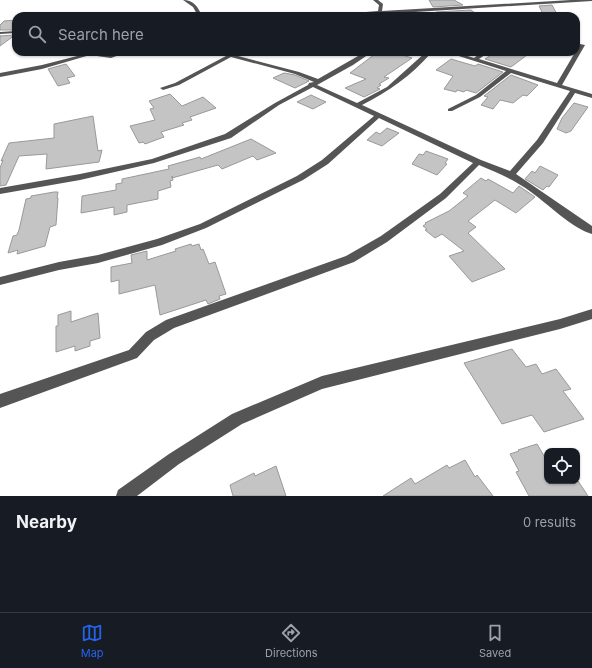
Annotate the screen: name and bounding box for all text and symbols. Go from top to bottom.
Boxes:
search box [12,12,580,56]
icon: search [26,23,48,45]
text: Search here [58,25,144,44]
map controls [544,448,580,484]
button: locate [544,448,580,484]
text: Nearby [16,512,77,532]
text: 0 results [523,514,576,530]
tab: Map [81,622,104,660]
tab: Directions [265,622,318,660]
tab: Saved [479,622,511,660]

